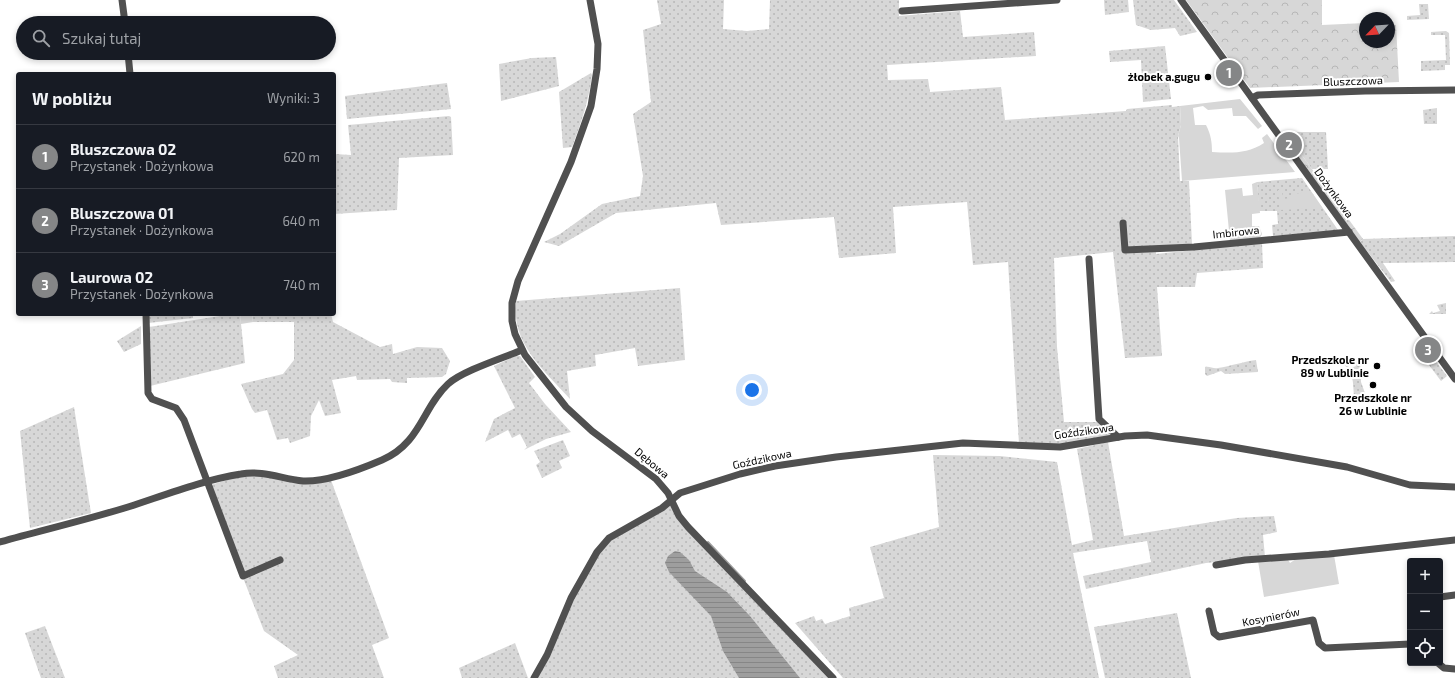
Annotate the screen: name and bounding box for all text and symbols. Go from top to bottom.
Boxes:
north arrow [1359,12,1395,48]
search box [16,16,336,60]
icon: search [30,27,52,49]
text: Szukaj tutaj [62,29,141,47]
pin: 1 [1216,58,1242,88]
place label: żłobek a.gugu [1128,70,1200,83]
marker: żłobek a.gugu [1203,72,1213,82]
street label: Bluszczowa [1323,73,1383,88]
text: W pobliżu [32,88,112,108]
text: Wyniki: 3 [267,90,320,106]
pin: 2 [1276,130,1302,160]
text: Bluszczowa 02 [70,140,176,158]
text: 1 [42,149,48,165]
text: 620 m [283,149,320,165]
text: Przystanek · Dożynkowa [70,158,214,174]
street label: Dożynkowa [1312,165,1357,220]
text: Bluszczowa 01 [70,204,174,222]
text: 2 [41,213,49,229]
text: 640 m [282,213,320,229]
text: Przystanek · Dożynkowa [70,222,214,238]
street label: Imbirowa [1212,223,1260,240]
text: Laurowa 02 [70,268,153,286]
text: 3 [41,277,49,293]
text: 740 m [283,277,320,293]
text: Przystanek · Dożynkowa [70,286,214,302]
pin: 3 [1415,335,1441,365]
place label: Przedszkole nr 89 w Lublinie [1291,353,1369,379]
marker: Przedszkole nr 89 w Lublinie [1372,361,1382,371]
your location [742,380,762,400]
marker: Przedszkole nr 26 w Lublinie [1368,380,1378,390]
place label: Przedszkole nr 26 w Lublinie [1334,391,1412,417]
street label: Goździkowa [1053,420,1115,441]
street label: Dębowa [633,445,672,481]
street label: Goździkowa [731,446,793,471]
map controls [1407,558,1443,666]
button: + [1407,558,1443,594]
button: − [1407,594,1443,630]
street label: Kosynierów [1241,605,1301,628]
button: locate [1407,630,1443,666]

